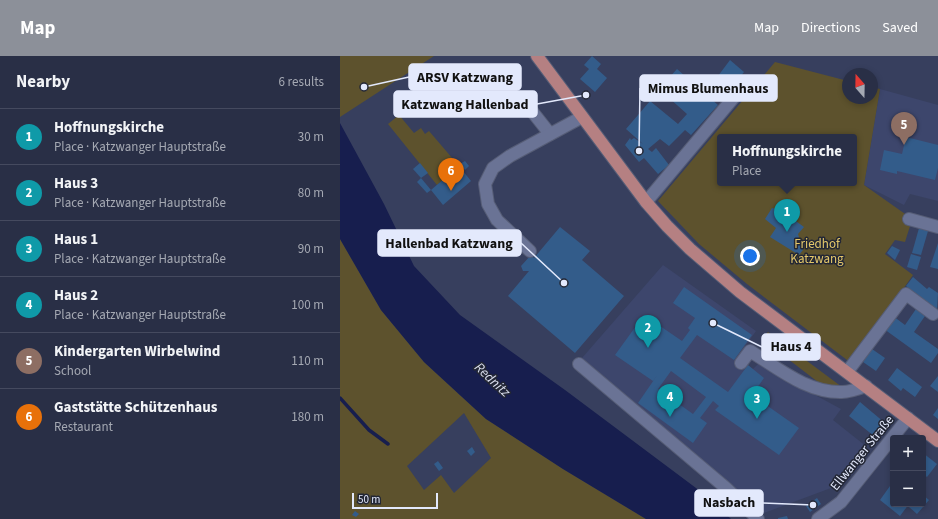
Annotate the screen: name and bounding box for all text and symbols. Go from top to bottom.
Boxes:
text: Map [20,15,55,42]
text: Map [754,18,779,38]
text: Directions [801,18,860,38]
text: Saved [882,18,918,38]
callout: ARSV Katzwang [409,64,521,90]
text: ARSV Katzwang [416,68,513,88]
north arrow [842,68,878,104]
text: Nearby [16,70,70,94]
text: 6 results [279,73,324,91]
callout: Mimus Blumenhaus [640,75,777,101]
text: Mimus Blumenhaus [648,79,768,99]
callout: Katzwang Hallenbad [394,91,537,117]
text: Katzwang Hallenbad [401,95,529,115]
pin: 5 [891,112,917,145]
text: Hoffnungskirche [54,117,164,138]
text: 1 [26,128,32,146]
text: 30 m [298,128,324,146]
popup [717,134,857,186]
text: Place · Katzwanger Hauptstraße [54,138,226,156]
text: Hoffnungskirche [732,141,842,162]
pin: 6 [438,158,464,191]
text: Place [732,162,761,180]
text: Haus 3 [54,173,98,194]
text: 2 [26,184,32,202]
text: 80 m [298,184,324,202]
text: Place · Katzwanger Hauptstraße [54,194,226,212]
pin: 1 [774,199,800,232]
text: Haus 1 [54,229,98,250]
callout: Hallenbad Katzwang [378,230,521,256]
text: Hallenbad Katzwang [385,234,513,254]
park label: Friedhof Katzwang [790,235,844,268]
text: 3 [26,240,32,258]
text: 90 m [298,240,324,258]
your location [740,246,760,266]
text: Place · Katzwanger Hauptstraße [54,250,226,268]
text: Haus 2 [54,285,98,306]
text: 4 [26,296,32,314]
text: 100 m [291,296,324,314]
text: Place · Katzwanger Hauptstraße [54,306,226,324]
pin: 2 [635,315,661,348]
callout: Haus 4 [762,334,820,360]
text: Haus 4 [770,337,812,357]
text: Kindergarten Wirbelwind [54,341,220,362]
text: 5 [26,352,32,370]
text: 110 m [291,352,324,370]
water label: Rednitz [470,358,515,403]
text: School [54,362,91,380]
pin: 4 [657,384,683,417]
pin: 3 [744,386,770,419]
text: Gaststätte Schützenhaus [54,397,217,418]
text: 6 [26,408,32,426]
text: 180 m [291,408,324,426]
street label: Ellwanger Straße [826,412,898,494]
text: Restaurant [54,418,113,436]
map controls [890,435,926,507]
button: + [890,435,926,471]
button: − [890,471,926,507]
callout: Nasbach [695,490,763,516]
scale bar [352,491,438,510]
text: 50 m [358,492,380,507]
text: Nasbach [703,493,755,513]

